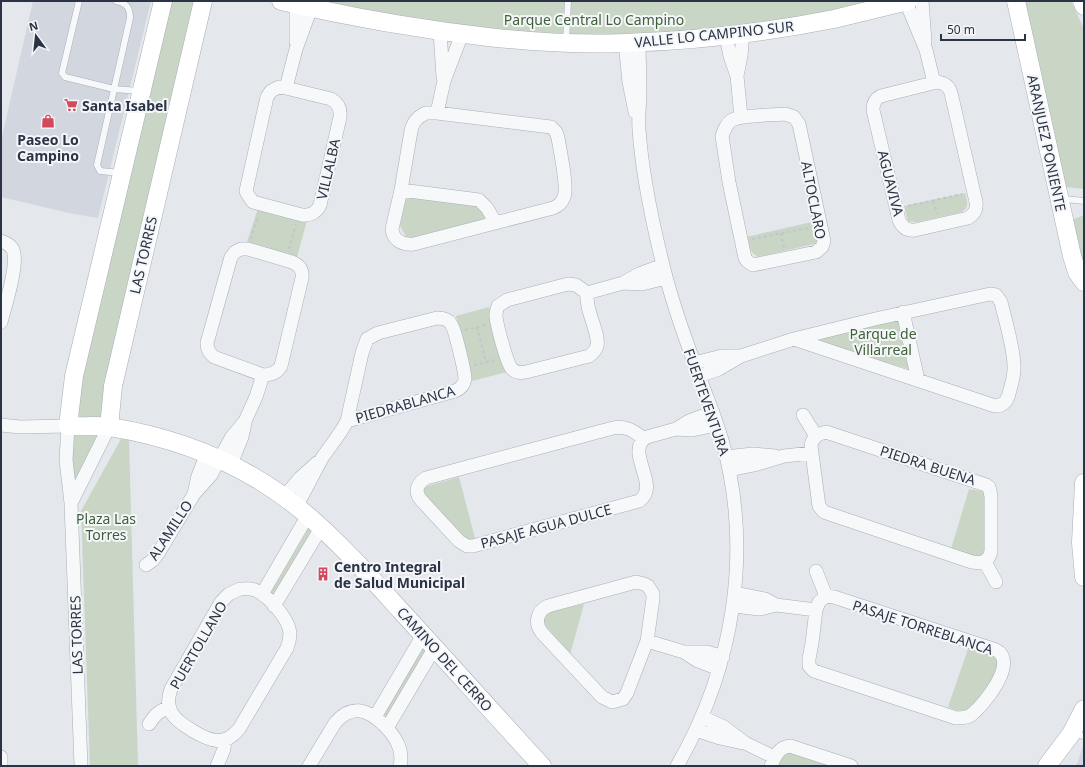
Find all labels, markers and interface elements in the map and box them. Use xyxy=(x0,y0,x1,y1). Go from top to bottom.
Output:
park label: Parque Central Lo Campino xyxy=(504,10,684,29)
north arrow xyxy=(16,16,56,56)
street label: VALLE LO CAMPINO SUR xyxy=(633,16,795,52)
scale bar xyxy=(941,16,1025,42)
text: N xyxy=(27,17,40,34)
text: 50 m xyxy=(947,21,975,38)
street label: ARANJUEZ PONIENTE xyxy=(1023,73,1071,213)
place label: Santa Isabel xyxy=(82,96,168,115)
supermarket icon: Santa Isabel xyxy=(63,97,79,113)
shop icon: Paseo Lo Campino xyxy=(40,113,56,129)
place label: Paseo Lo Campino xyxy=(17,130,79,165)
street label: VILLALBA xyxy=(312,137,344,201)
street label: AGUAVIVA xyxy=(874,148,908,218)
street label: ALTOCLARO xyxy=(797,159,831,241)
street label: LAS TORRES xyxy=(125,214,161,296)
park label: Parque de Villarreal xyxy=(849,324,917,359)
street label: FUERTEVENTURA xyxy=(680,346,734,458)
street label: PIEDRABLANCA xyxy=(353,381,457,427)
street label: PIEDRA BUENA xyxy=(878,441,978,489)
street label: ALAMILLO xyxy=(144,496,197,564)
street label: PASAJE AGUA DULCE xyxy=(478,499,614,553)
park label: Plaza Las Torres xyxy=(76,509,136,544)
place label: Centro Integral de Salud Municipal xyxy=(334,557,465,592)
building icon: Centro Integral de Salud Municipal xyxy=(315,566,331,582)
street label: LAS TORRES xyxy=(65,595,87,675)
street label: PASAJE TORREBLANCA xyxy=(850,595,996,659)
street label: PUERTOLLANO xyxy=(165,597,231,693)
street label: CAMINO DEL CERRO xyxy=(393,603,497,715)

